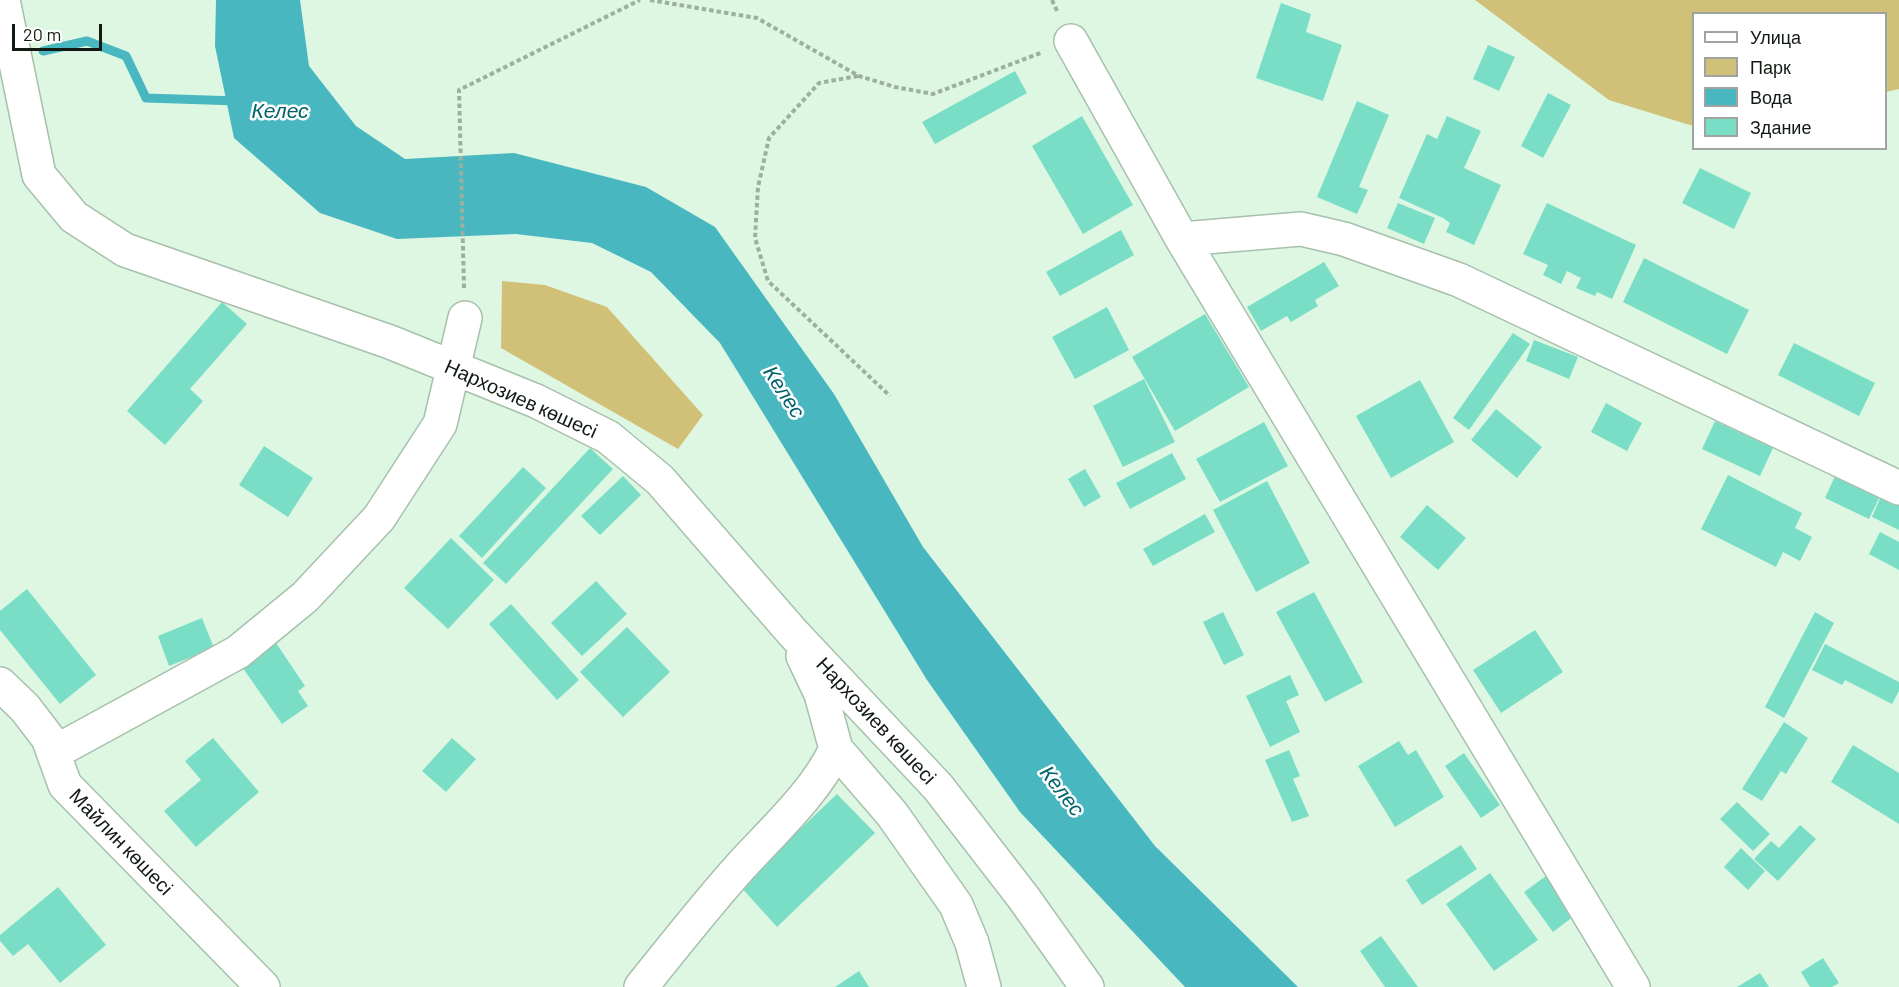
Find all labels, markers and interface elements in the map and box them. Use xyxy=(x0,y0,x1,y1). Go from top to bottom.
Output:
scale bar xyxy=(15,12,105,50)
legend xyxy=(1692,12,1887,150)
text: 20 m xyxy=(23,23,61,45)
text: Улица xyxy=(1750,26,1801,48)
text: Парк xyxy=(1750,56,1791,78)
text: Вода xyxy=(1750,86,1792,108)
water label: Келес xyxy=(251,98,309,124)
text: Здание xyxy=(1750,116,1811,138)
street label: Нархозиев көшесі xyxy=(441,355,601,443)
water label: Келес xyxy=(758,361,810,423)
street label: Нархозиев көшесі xyxy=(811,653,941,789)
water label: Келес xyxy=(1034,761,1090,821)
street label: Майлин көшесі xyxy=(64,784,178,900)

